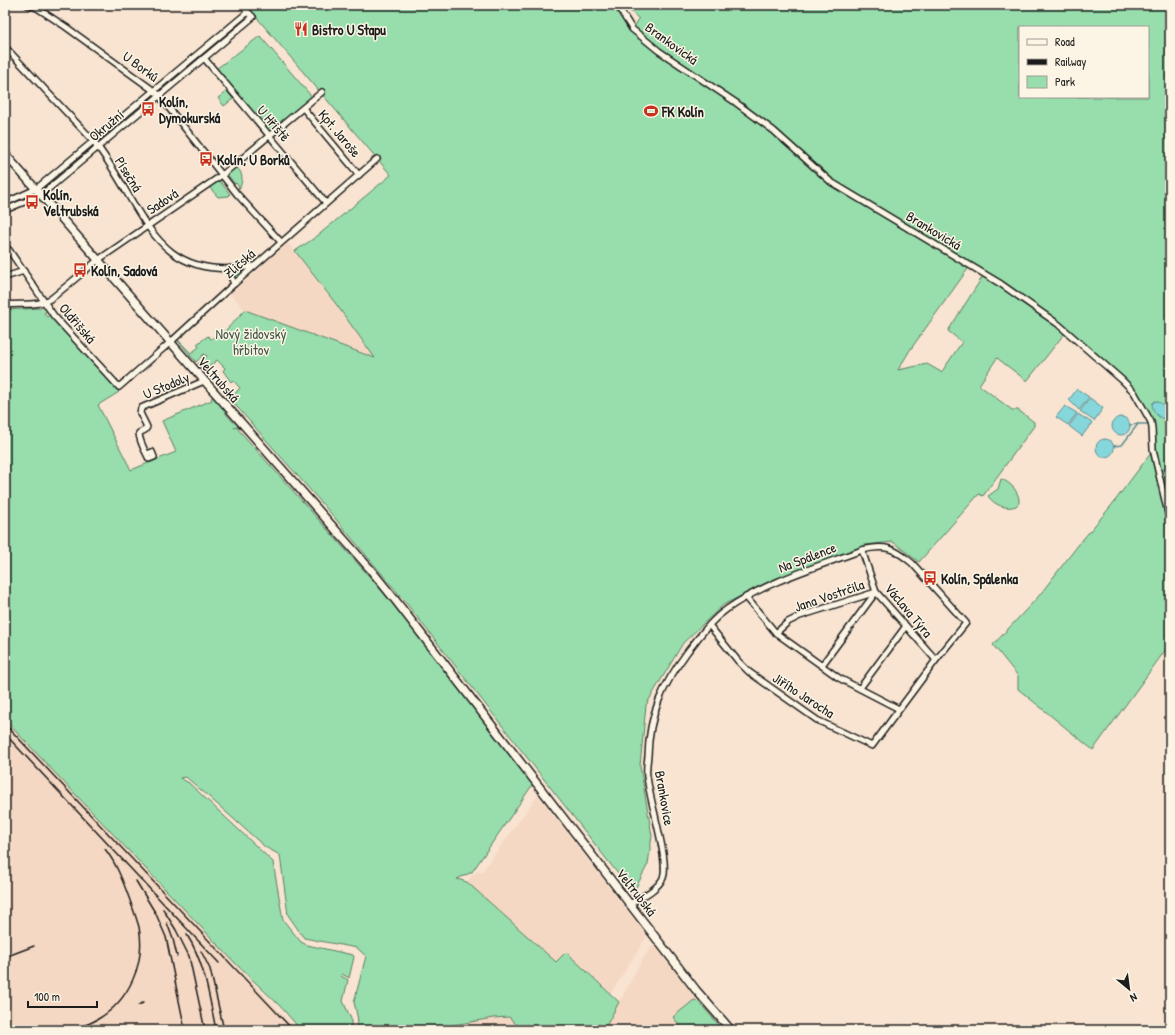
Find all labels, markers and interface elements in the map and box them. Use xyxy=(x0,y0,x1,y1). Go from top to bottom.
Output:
street label: Brankovická xyxy=(642,17,703,69)
place label: Bistro U Stapu xyxy=(312,20,386,41)
restaurant icon: Bistro U Stapu xyxy=(293,21,309,37)
legend xyxy=(1019,26,1149,98)
text: Road xyxy=(1055,33,1075,50)
street label: U Borků xyxy=(119,46,163,86)
text: Railway xyxy=(1055,53,1086,70)
text: Park xyxy=(1055,73,1075,90)
place label: Kolín, Dymokurská xyxy=(159,92,221,129)
bus stop icon: Kolín, Dymokurská xyxy=(140,101,156,117)
street label: U Hřiště xyxy=(253,101,295,145)
place label: FK Kolín xyxy=(661,102,704,121)
sports icon: FK Kolín xyxy=(643,103,659,119)
street label: Okružní xyxy=(85,105,127,145)
street label: Kpt. Jaroše xyxy=(314,105,366,162)
place label: Kolín, U Borků xyxy=(217,150,290,169)
bus stop icon: Kolín, U Borků xyxy=(198,151,214,167)
street label: Písečná xyxy=(111,153,147,196)
street label: Sadová xyxy=(143,183,182,218)
place label: Kolín, Veltrubská xyxy=(43,185,99,220)
bus stop icon: Kolín, Veltrubská xyxy=(24,194,40,210)
street label: Brankovická xyxy=(903,206,966,254)
street label: Zličská xyxy=(219,244,259,282)
place label: Kolín, Sadová xyxy=(91,261,158,280)
bus stop icon: Kolín, Sadová xyxy=(72,262,88,278)
street label: Oldřišská xyxy=(55,299,101,348)
park label: Nový židovský hřbitov xyxy=(216,324,286,359)
street label: Veltrubská xyxy=(194,352,245,407)
street label: U Stodoly xyxy=(140,367,193,404)
street label: Na Spálence xyxy=(775,537,839,578)
place label: Kolín, Spálenka xyxy=(941,569,1019,590)
bus stop icon: Kolín, Spálenka xyxy=(922,570,938,586)
street label: Jana Vostrčila xyxy=(792,574,867,616)
street label: Václava Týra xyxy=(880,579,938,642)
street label: Jiřího Jarocha xyxy=(769,668,839,722)
street label: Brankovice xyxy=(651,769,679,827)
street label: Veltrubská xyxy=(612,864,662,920)
north arrow xyxy=(1109,969,1149,1009)
scale bar xyxy=(28,983,97,1009)
text: 100 m xyxy=(34,988,60,1005)
text: N xyxy=(1128,990,1140,1005)

